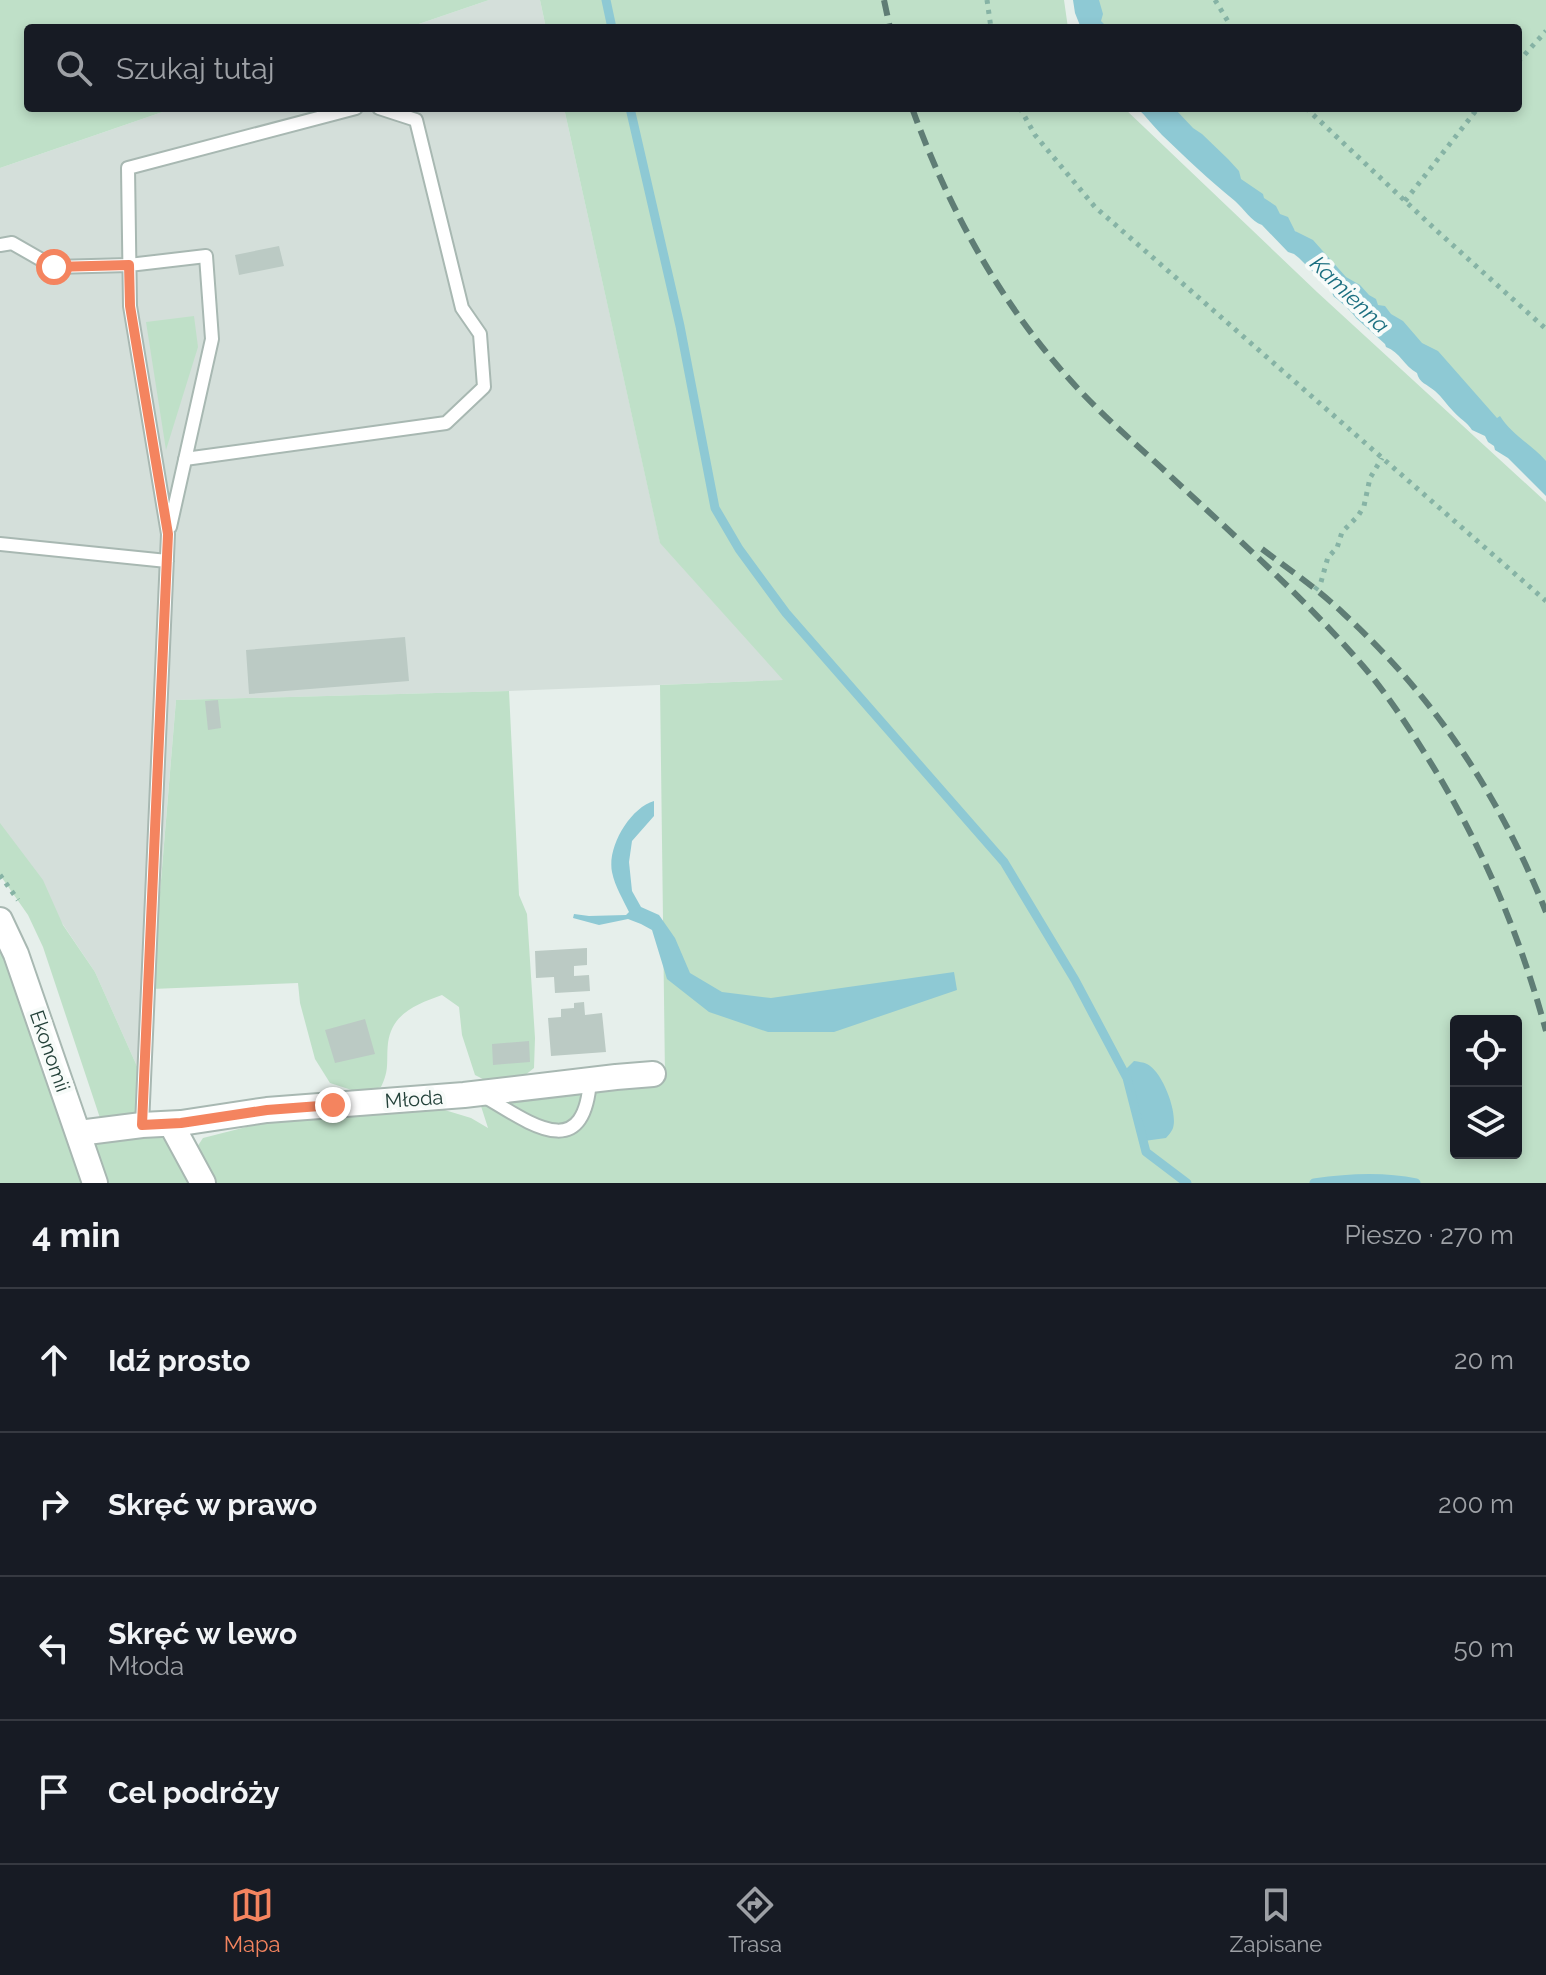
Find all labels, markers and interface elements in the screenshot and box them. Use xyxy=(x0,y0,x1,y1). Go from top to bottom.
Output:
search box xyxy=(24,24,1522,112)
icon: search xyxy=(52,46,96,90)
text: Szukaj tutaj xyxy=(116,51,274,86)
route start xyxy=(36,249,72,285)
water label: Kamienna xyxy=(1305,250,1395,338)
street label: Ekonomii xyxy=(25,1007,75,1095)
map controls xyxy=(1450,1015,1522,1159)
button: locate xyxy=(1450,1015,1522,1087)
street label: Młoda xyxy=(384,1085,444,1113)
route end xyxy=(315,1087,351,1123)
button: layers xyxy=(1450,1087,1522,1159)
text: 4 min xyxy=(32,1215,120,1255)
text: Pieszo · 270 m xyxy=(1344,1220,1514,1250)
icon: ahead xyxy=(32,1338,76,1382)
text: Idź prosto xyxy=(108,1343,251,1378)
text: 20 m xyxy=(1454,1345,1514,1375)
icon: right xyxy=(32,1482,76,1526)
text: Skręć w prawo xyxy=(108,1487,317,1522)
text: 200 m xyxy=(1438,1489,1514,1519)
text: Skręć w lewo xyxy=(108,1616,297,1651)
icon: left xyxy=(32,1626,76,1670)
text: 50 m xyxy=(1453,1633,1514,1663)
text: Młoda xyxy=(108,1651,184,1681)
icon: arrive xyxy=(32,1770,76,1814)
text: Cel podróży xyxy=(108,1775,280,1810)
tab: Mapa xyxy=(224,1883,281,1957)
tab: Trasa xyxy=(728,1883,782,1957)
tab: Zapisane xyxy=(1230,1883,1322,1957)

